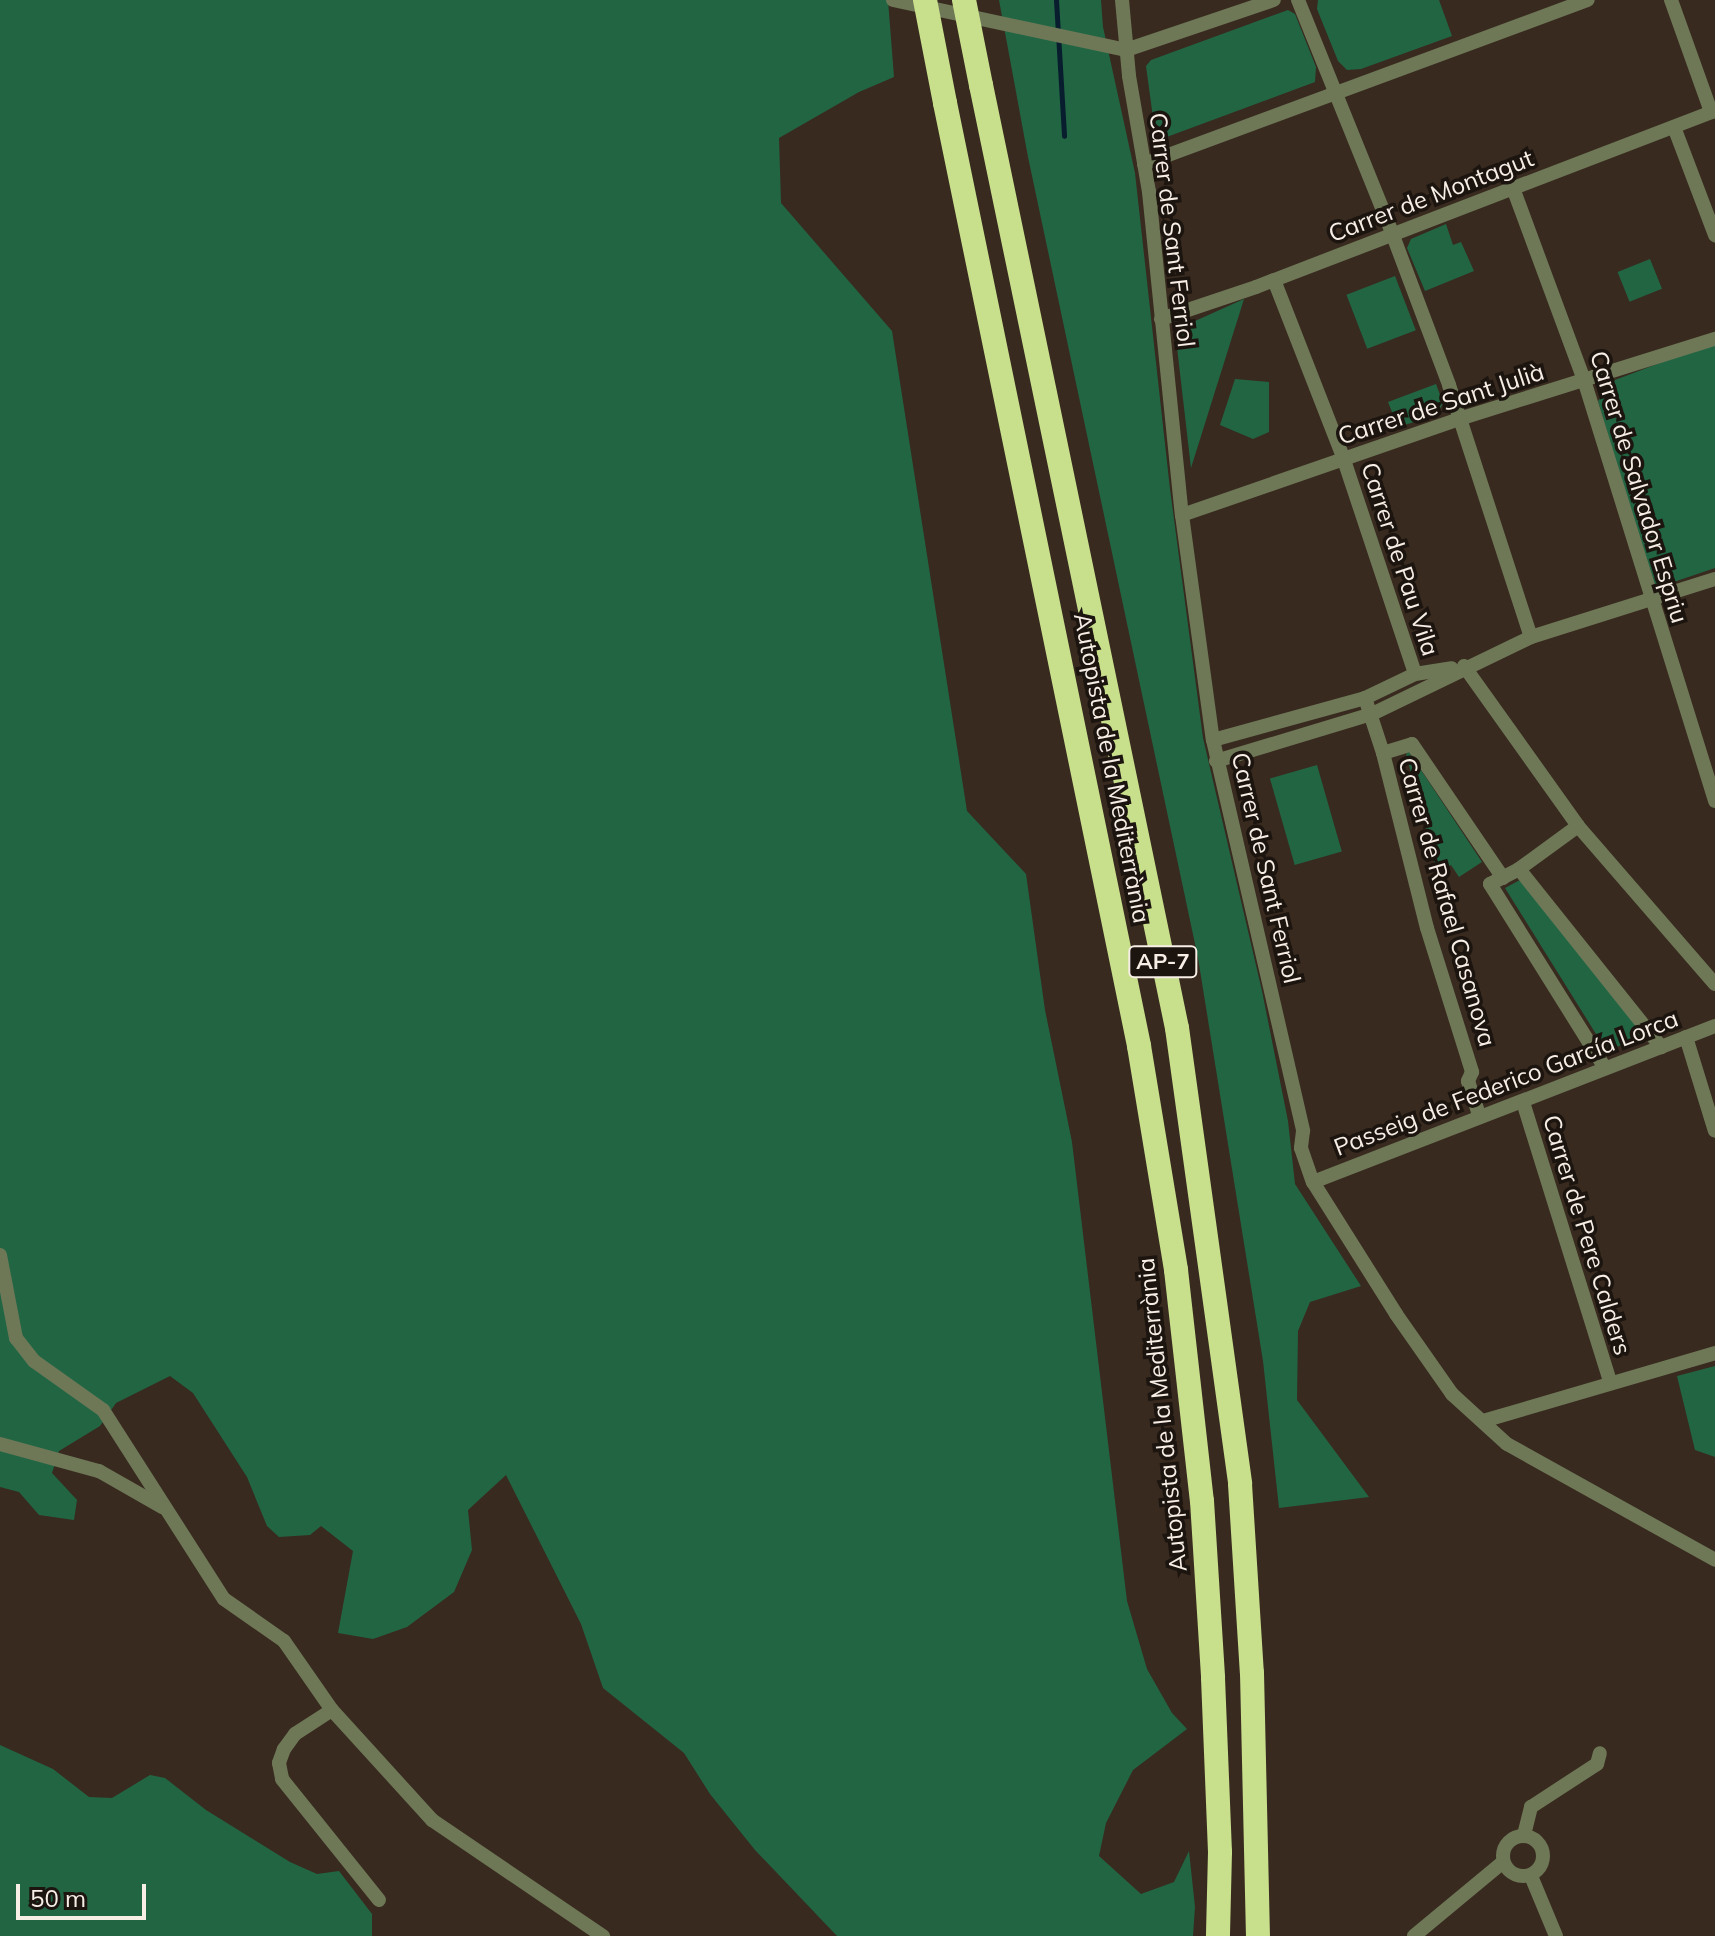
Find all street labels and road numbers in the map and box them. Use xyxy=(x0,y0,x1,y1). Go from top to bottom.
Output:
street label: Carrer de Sant Ferriol xyxy=(1143,111,1201,349)
street label: Carrer de Montagut xyxy=(1324,144,1538,248)
street label: Carrer de Salvador Espriu xyxy=(1584,347,1694,627)
street label: Carrer de Sant Julià xyxy=(1334,357,1548,451)
street label: Carrer de Pau Vila xyxy=(1355,459,1445,659)
street label: Autopista de la Mediterrània xyxy=(1068,610,1156,926)
street label: Carrer de Sant Ferriol xyxy=(1225,750,1307,986)
street label: Carrer de Rafael Casanova xyxy=(1392,754,1502,1050)
road number: AP-7 xyxy=(1127,944,1199,980)
street label: Passeig de Federico García Lorca xyxy=(1330,1004,1682,1162)
street label: Carrer de Pere Calders xyxy=(1537,1111,1637,1359)
street label: Autopista de la Mediterrània xyxy=(1131,1257,1193,1573)

